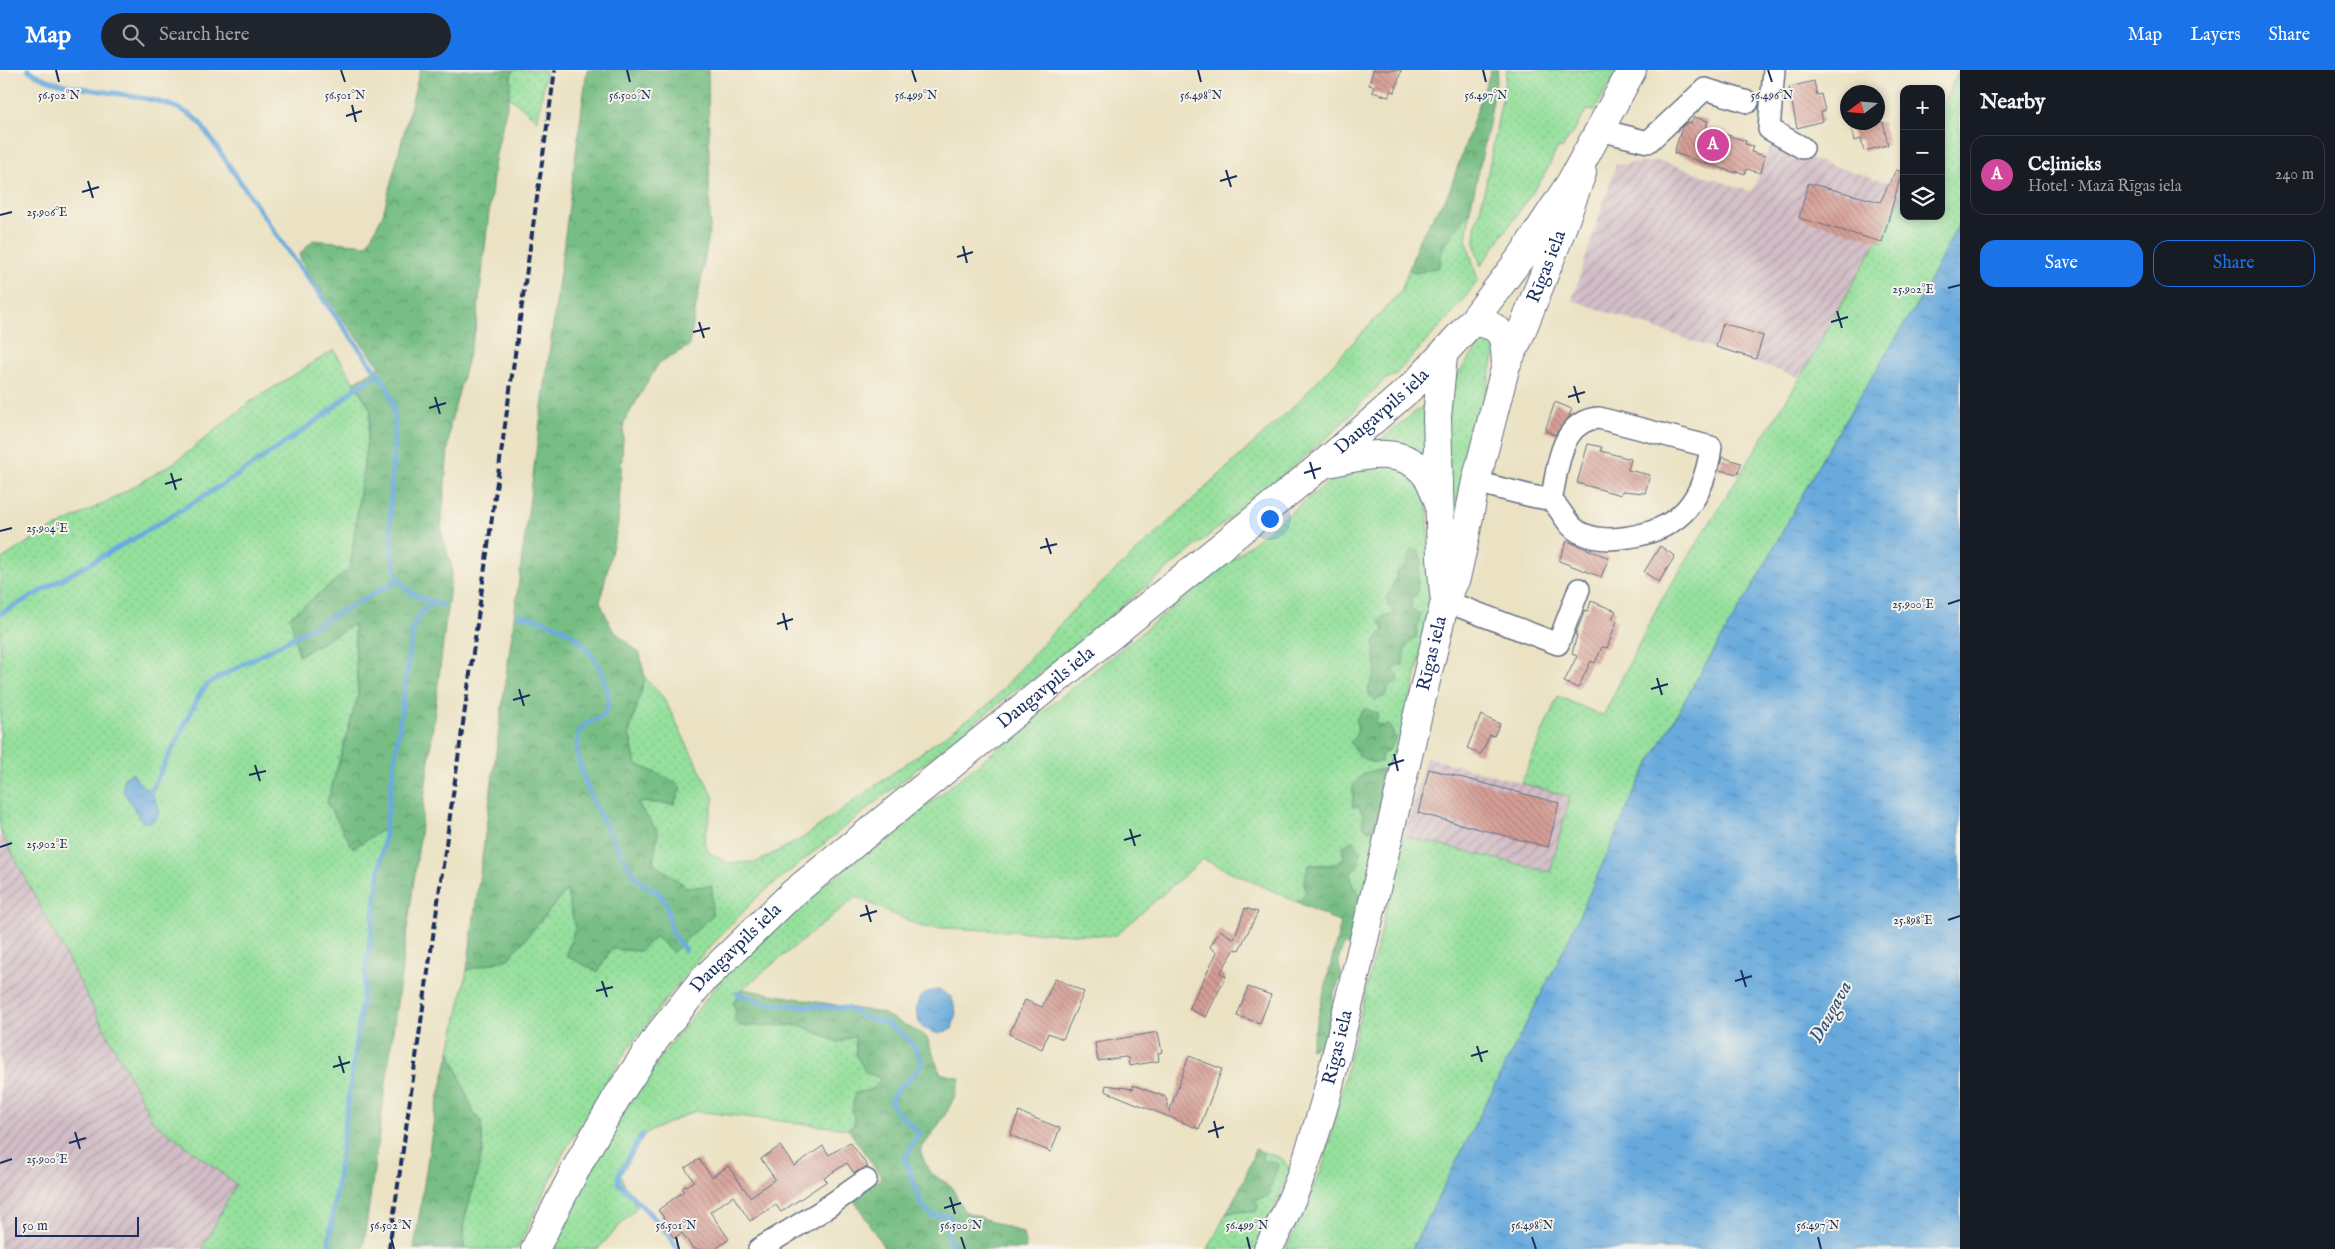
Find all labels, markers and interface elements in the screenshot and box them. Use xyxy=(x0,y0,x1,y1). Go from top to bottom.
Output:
search box xyxy=(101,13,451,58)
text: Map xyxy=(25,20,71,51)
icon: search xyxy=(119,21,147,49)
text: Search here xyxy=(159,23,250,47)
text: Map xyxy=(2128,24,2162,47)
text: Layers xyxy=(2190,24,2241,47)
text: Share xyxy=(2269,24,2310,47)
north arrow xyxy=(1840,85,1885,130)
map controls xyxy=(1900,85,1945,220)
button: + xyxy=(1900,85,1945,130)
text: 56.502°N xyxy=(38,88,81,103)
text: 56.501°N xyxy=(325,88,366,103)
text: 56.500°N xyxy=(609,88,652,103)
text: 56.499°N xyxy=(895,88,938,103)
text: 56.498°N xyxy=(1180,88,1223,103)
text: 56.497°N xyxy=(1465,88,1508,103)
text: 56.496°N xyxy=(1751,88,1794,103)
text: Nearby xyxy=(1980,89,2045,116)
pin: A xyxy=(1697,126,1729,164)
button: − xyxy=(1900,130,1945,175)
text: Ceļinieks xyxy=(2028,153,2101,177)
text: A xyxy=(1992,165,2002,185)
text: 240 m xyxy=(2275,165,2314,185)
button: layers xyxy=(1900,175,1945,220)
text: Hotel · Mazā Rīgas iela xyxy=(2028,177,2182,197)
text: 25.906°E xyxy=(27,205,67,220)
street label: Rīgas iela xyxy=(1522,227,1572,307)
button: Save xyxy=(1980,240,2143,287)
button: Share xyxy=(2153,240,2315,287)
text: 25.902°E xyxy=(1892,282,1934,297)
street label: Daugavpils iela xyxy=(1330,363,1435,460)
your location xyxy=(1257,506,1283,532)
text: 25.904°E xyxy=(26,521,68,536)
text: 25.900°E xyxy=(1892,597,1934,612)
street label: Rīgas iela xyxy=(1412,613,1453,693)
street label: Daugavpils iela xyxy=(993,641,1100,735)
text: 25.902°E xyxy=(26,837,68,852)
street label: Daugavpils iela xyxy=(685,898,788,998)
text: 25.898°E xyxy=(1893,913,1933,928)
water label: Daugava xyxy=(1804,977,1859,1048)
street label: Rīgas iela xyxy=(1318,1007,1359,1087)
text: 25.900°E xyxy=(26,1152,68,1167)
scale bar xyxy=(15,1214,139,1237)
text: 50 m xyxy=(22,1217,48,1235)
text: 56.502°N xyxy=(370,1218,413,1233)
text: 56.501°N xyxy=(656,1218,697,1233)
text: 56.500°N xyxy=(940,1218,983,1233)
text: 56.499°N xyxy=(1226,1218,1269,1233)
text: 56.498°N xyxy=(1511,1218,1554,1233)
text: 56.497°N xyxy=(1797,1218,1840,1233)

